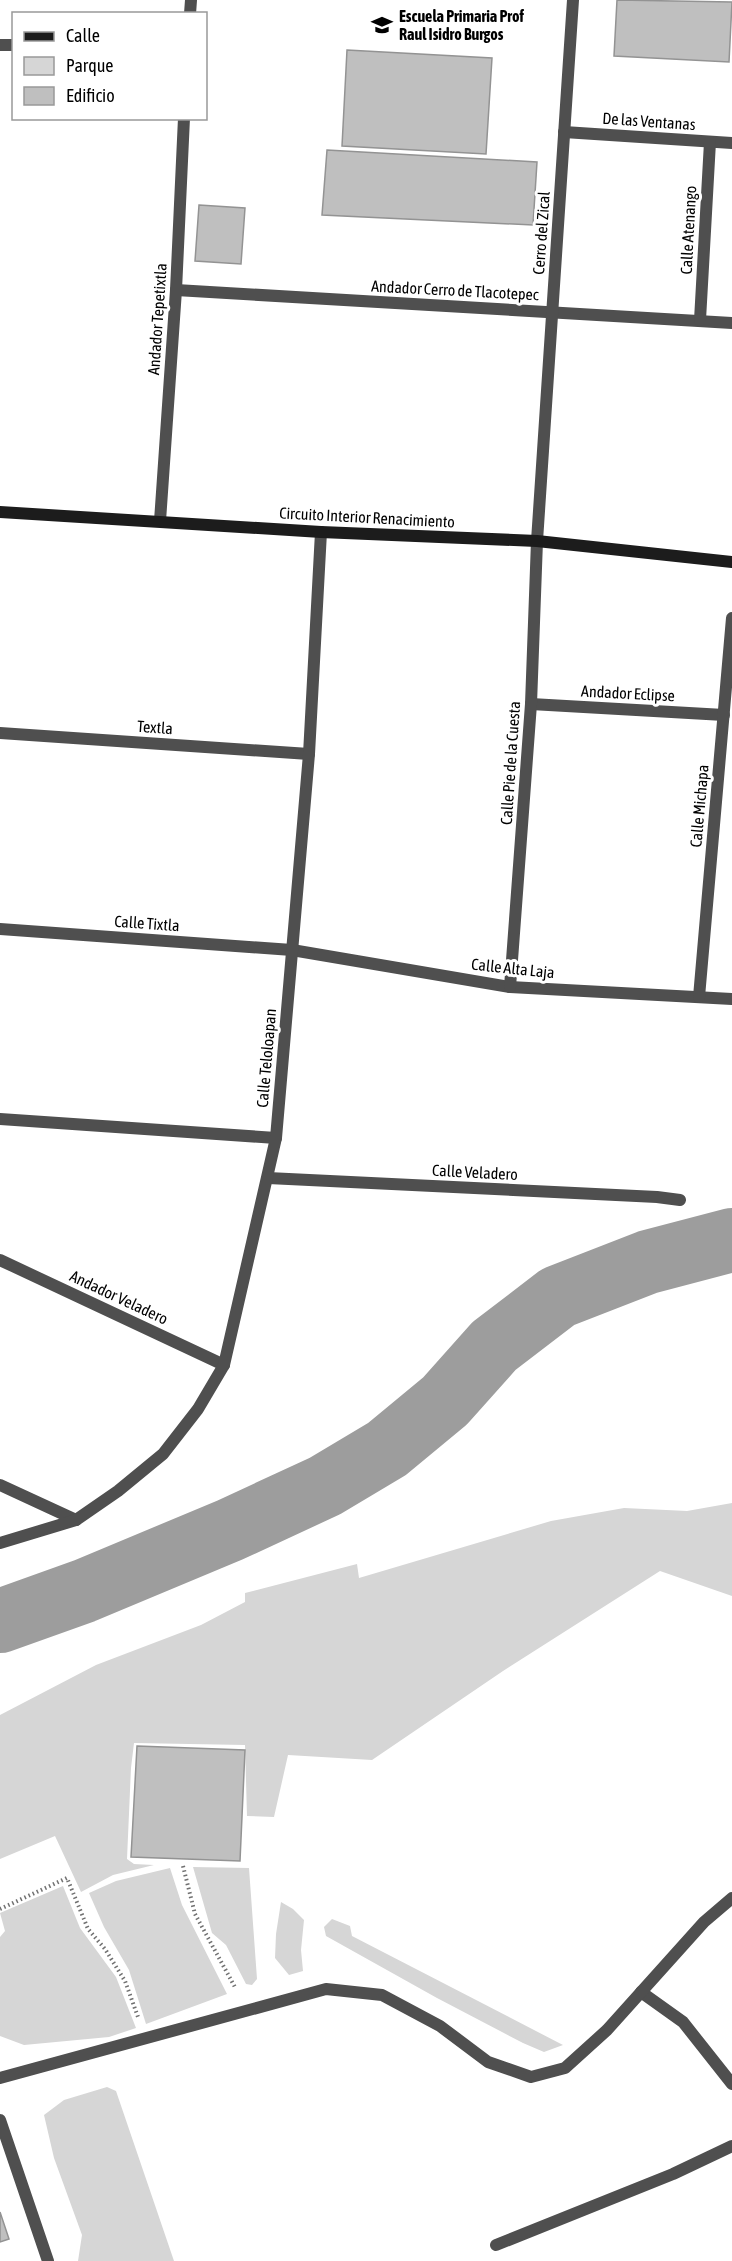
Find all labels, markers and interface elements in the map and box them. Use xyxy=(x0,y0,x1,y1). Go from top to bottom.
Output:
place label: Escuela Primaria Prof Raul Isidro Burgos xyxy=(399,7,525,43)
legend xyxy=(12,12,207,120)
school or university icon: Escuela Primaria Prof Raul Isidro Burgos xyxy=(370,13,394,37)
text: Calle xyxy=(66,25,100,46)
text: Parque xyxy=(66,55,114,76)
text: Edificio xyxy=(66,85,115,106)
street label: De las Ventanas xyxy=(602,109,696,133)
street label: Calle Atenango xyxy=(677,185,700,275)
street label: Cerro del Zical xyxy=(529,190,553,275)
street label: Andador Tepetixtla xyxy=(144,263,171,375)
street label: Andador Cerro de Tlacotepec xyxy=(371,277,539,304)
street label: Circuito Interior Renacimiento xyxy=(279,503,455,531)
street label: Andador Eclipse xyxy=(581,682,675,705)
street label: Calle Pie de la Cuesta xyxy=(497,701,523,825)
street label: Textla xyxy=(136,717,174,737)
street label: Calle Michapa xyxy=(686,764,713,848)
street label: Calle Tixtla xyxy=(114,912,180,934)
street label: Calle Alta Laja xyxy=(470,955,555,982)
street label: Calle Teloloapan xyxy=(253,1008,280,1108)
street label: Calle Veladero xyxy=(432,1161,518,1183)
street label: Andador Veladero xyxy=(67,1266,171,1328)

